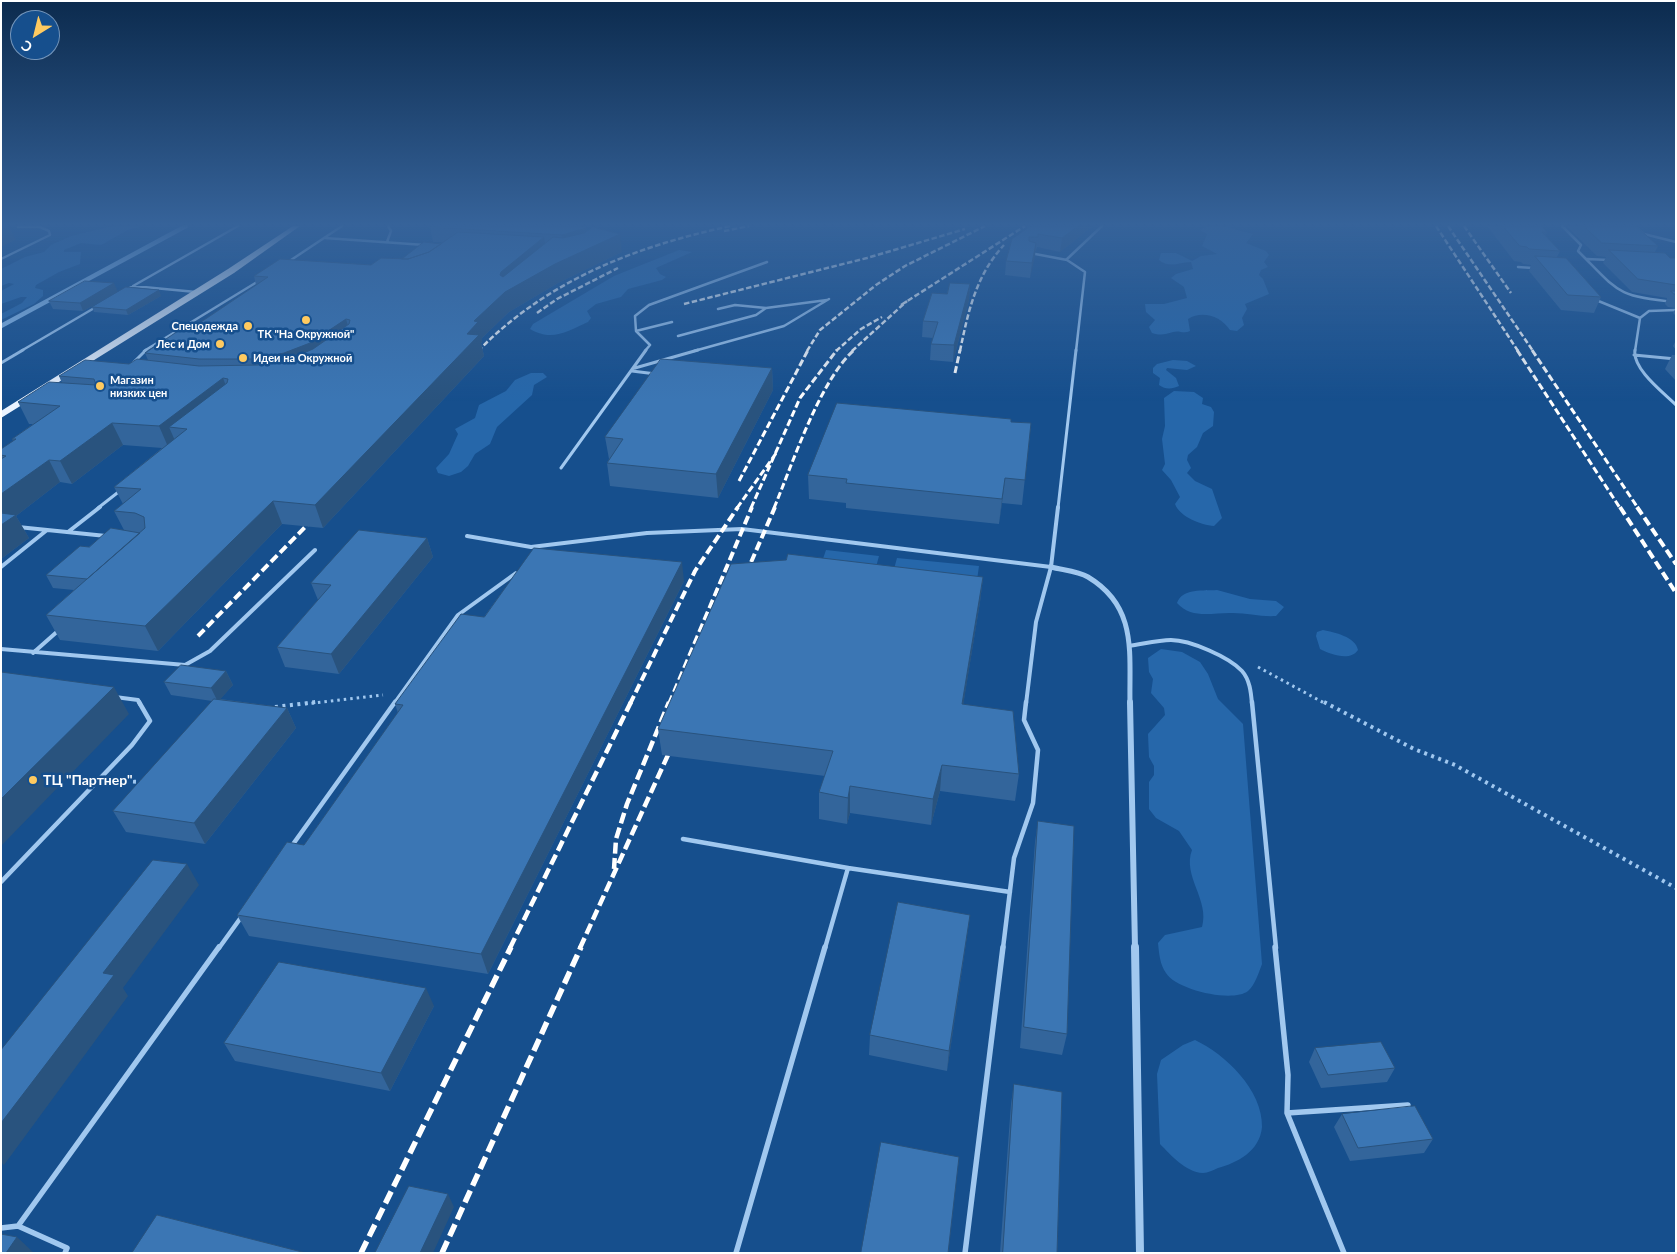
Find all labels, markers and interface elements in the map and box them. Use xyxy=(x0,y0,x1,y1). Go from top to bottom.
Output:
north arrow xyxy=(10,10,60,60)
text: С xyxy=(18,37,35,56)
marker: ТК "На Окружной" xyxy=(300,314,312,326)
place label: Спецодежда xyxy=(171,319,238,333)
marker: Спецодежда xyxy=(242,320,254,332)
place label: ТК "На Окружной" xyxy=(258,327,354,341)
place label: Лес и Дом xyxy=(156,337,210,351)
marker: Лес и Дом xyxy=(214,338,226,350)
place label: Идеи на Окружной xyxy=(253,351,352,365)
marker: Идеи на Окружной xyxy=(237,352,249,364)
place label: Магазин низких цен xyxy=(110,373,167,399)
marker: Магазин низких цен xyxy=(94,380,106,392)
place label: ТЦ "Партнер" xyxy=(43,772,132,788)
marker: ТЦ "Партнер" xyxy=(27,774,39,786)

